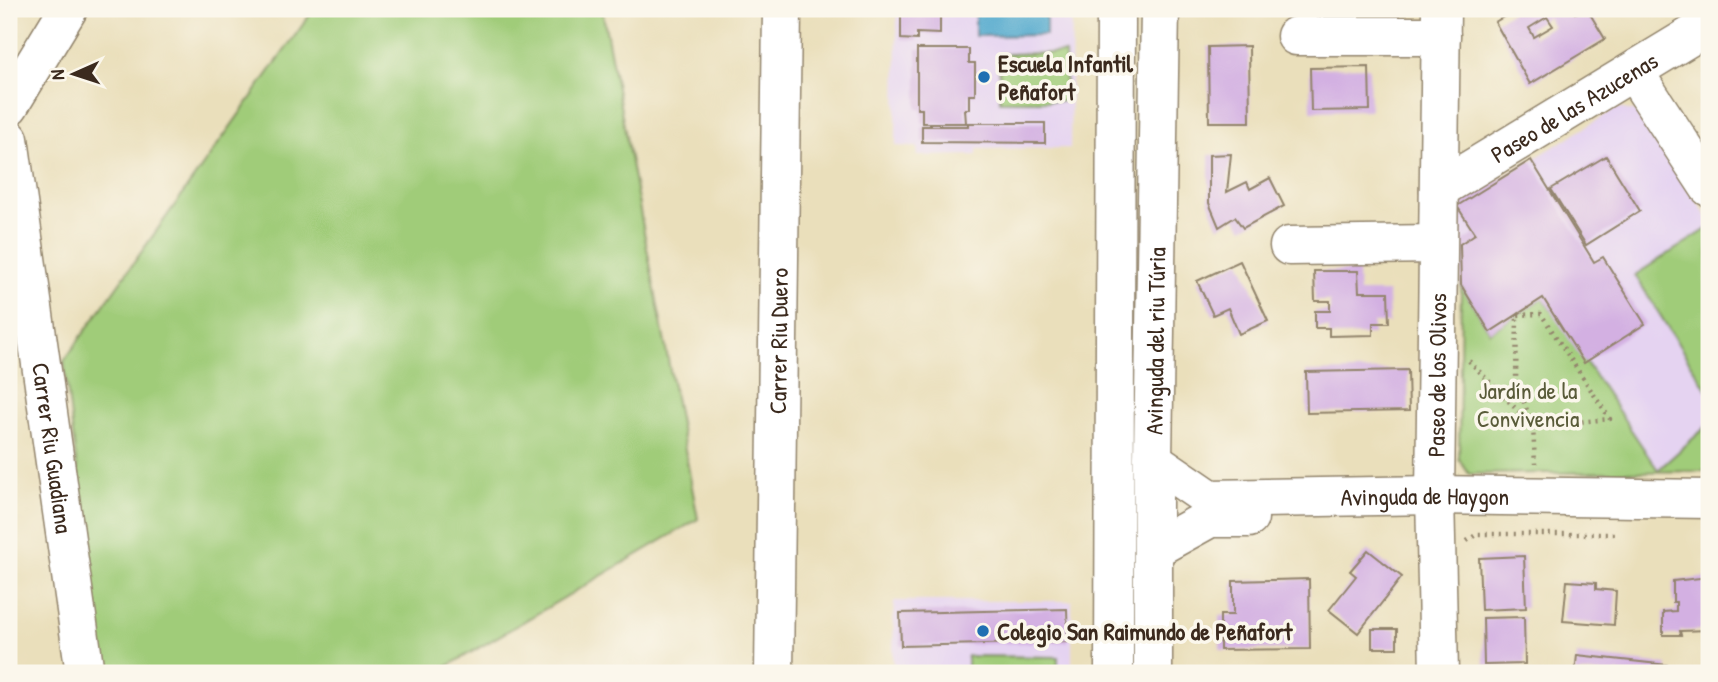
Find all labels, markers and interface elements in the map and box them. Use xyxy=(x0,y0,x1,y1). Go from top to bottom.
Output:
north arrow xyxy=(38,38,108,108)
street label: Paseo de las Azucenas xyxy=(1485,44,1664,170)
place label: Escuela Infantil Peñafort xyxy=(998,47,1134,107)
text: N xyxy=(44,69,70,81)
marker: Escuela Infantil Peñafort xyxy=(976,69,992,85)
street label: Avinguda del riu Túria xyxy=(1137,247,1172,435)
street label: Carrer Riu Duero xyxy=(761,267,795,414)
street label: Paseo de los Olivos xyxy=(1419,293,1453,457)
street label: Carrer Riu Guadiana xyxy=(25,361,81,535)
park label: Jardín de la Convivencia xyxy=(1477,374,1579,434)
street label: Avinguda de Haygon xyxy=(1340,479,1509,513)
place label: Colegio San Raimundo de Peñafort xyxy=(997,615,1293,648)
marker: Colegio San Raimundo de Peñafort xyxy=(975,623,991,639)

